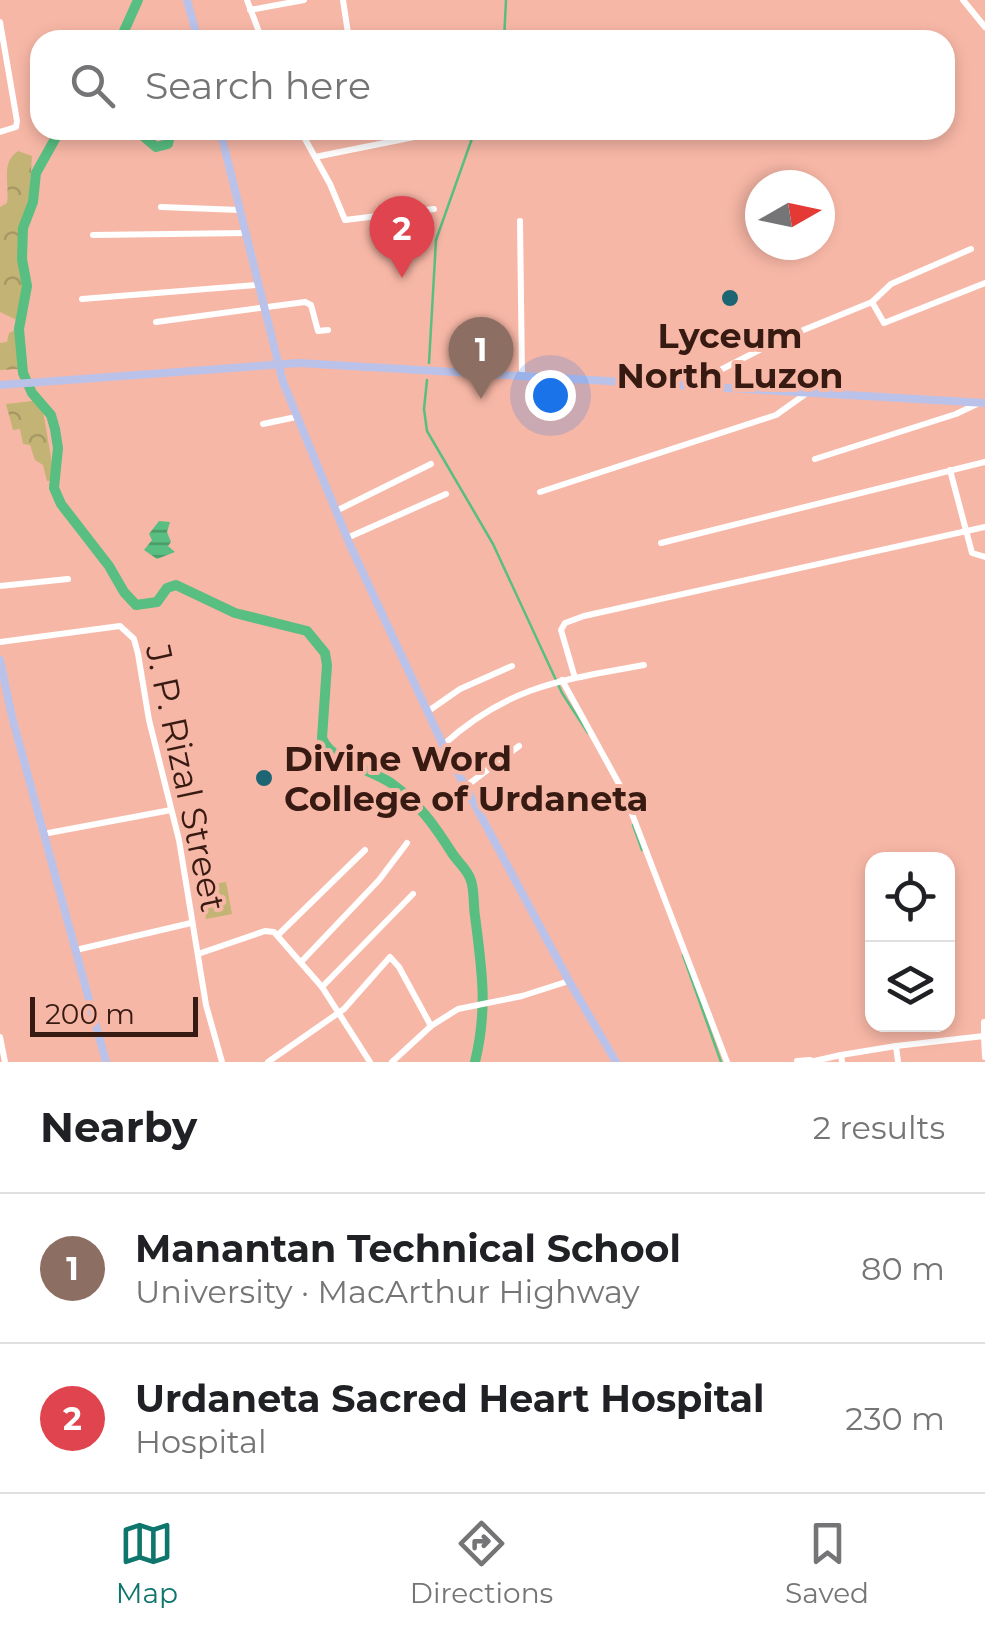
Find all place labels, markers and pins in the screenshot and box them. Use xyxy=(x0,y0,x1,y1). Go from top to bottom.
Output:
pin: 2 xyxy=(370,196,434,278)
marker: Lyceum North Luzon xyxy=(719,287,741,309)
place label: Lyceum North Luzon xyxy=(616,314,844,397)
pin: 1 xyxy=(448,316,514,399)
place label: Divine Word College of Urdaneta xyxy=(284,737,648,820)
marker: Divine Word College of Urdaneta xyxy=(253,767,275,789)

